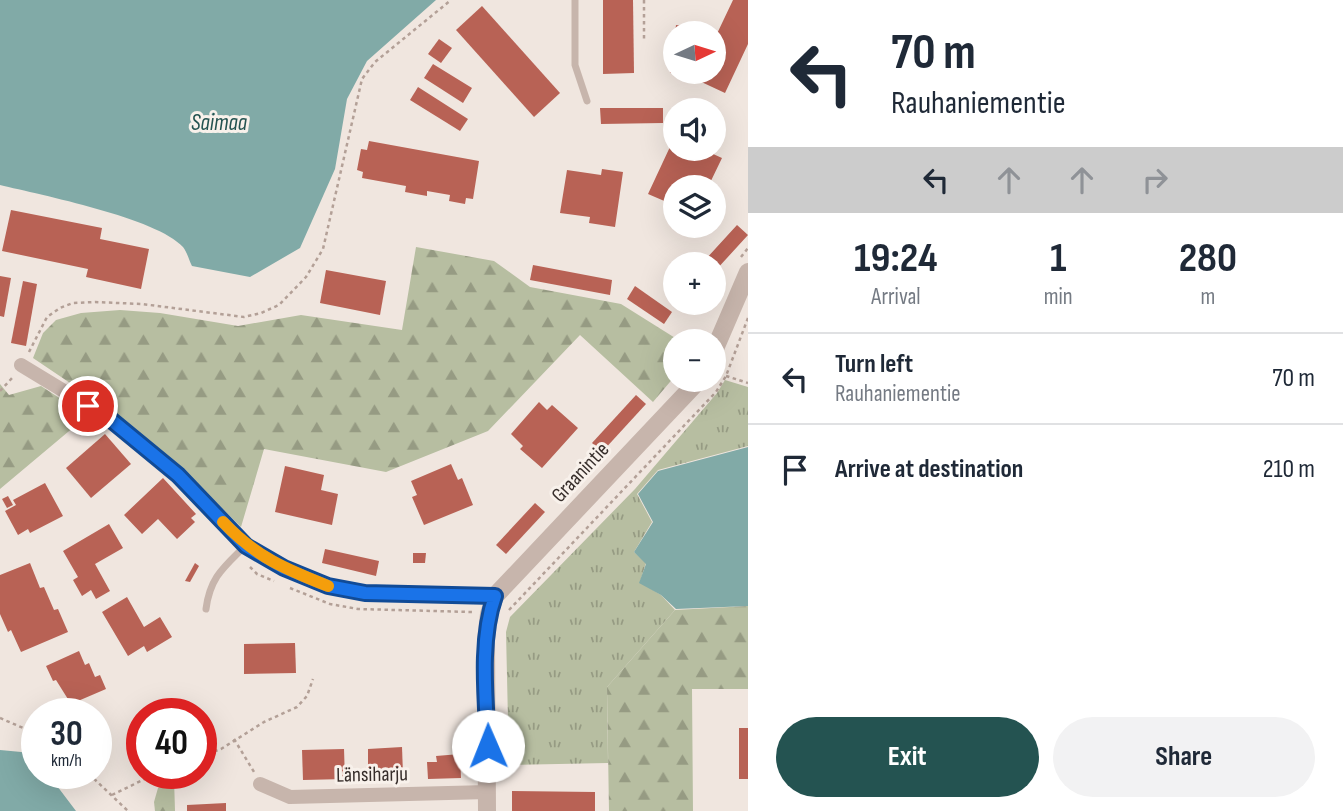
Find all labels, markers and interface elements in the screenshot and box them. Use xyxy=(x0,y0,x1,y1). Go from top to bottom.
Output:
north arrow xyxy=(663,21,726,84)
map controls xyxy=(663,21,726,392)
text: 70 m xyxy=(891,24,976,83)
icon: left xyxy=(776,28,867,119)
text: Rauhaniementie xyxy=(891,84,1066,123)
button: sound xyxy=(663,98,726,161)
water label: Saimaa xyxy=(191,109,248,137)
icon: left xyxy=(917,161,955,199)
icon: ahead xyxy=(990,161,1028,199)
icon: ahead xyxy=(1063,161,1101,199)
icon: right xyxy=(1136,161,1174,199)
button: layers xyxy=(663,175,726,238)
text: 19:24 xyxy=(854,233,938,284)
text: 1 xyxy=(1050,233,1066,284)
text: 280 xyxy=(1179,233,1237,284)
button: + xyxy=(663,252,726,315)
text: Arrival xyxy=(871,283,921,311)
text: min xyxy=(1044,283,1073,311)
text: m xyxy=(1200,283,1215,311)
button: − xyxy=(663,329,726,392)
text: Turn left xyxy=(835,349,913,380)
icon: left xyxy=(776,360,814,398)
text: 70 m xyxy=(1272,363,1315,394)
pin xyxy=(58,376,118,436)
text: Rauhaniementie xyxy=(835,380,960,408)
icon: arrive xyxy=(69,387,107,425)
street label: Graanintie xyxy=(546,437,614,508)
icon: arrive xyxy=(776,451,814,489)
text: Arrive at destination xyxy=(835,454,1023,485)
text: 210 m xyxy=(1263,454,1315,485)
speed limit sign: 40 xyxy=(126,698,217,789)
position arrow xyxy=(451,709,525,783)
text: 30 xyxy=(50,713,83,756)
button: Exit xyxy=(776,717,1039,797)
button: Share xyxy=(1053,717,1315,797)
text: km/h xyxy=(51,750,82,771)
street label: Länsiharju xyxy=(336,761,408,788)

